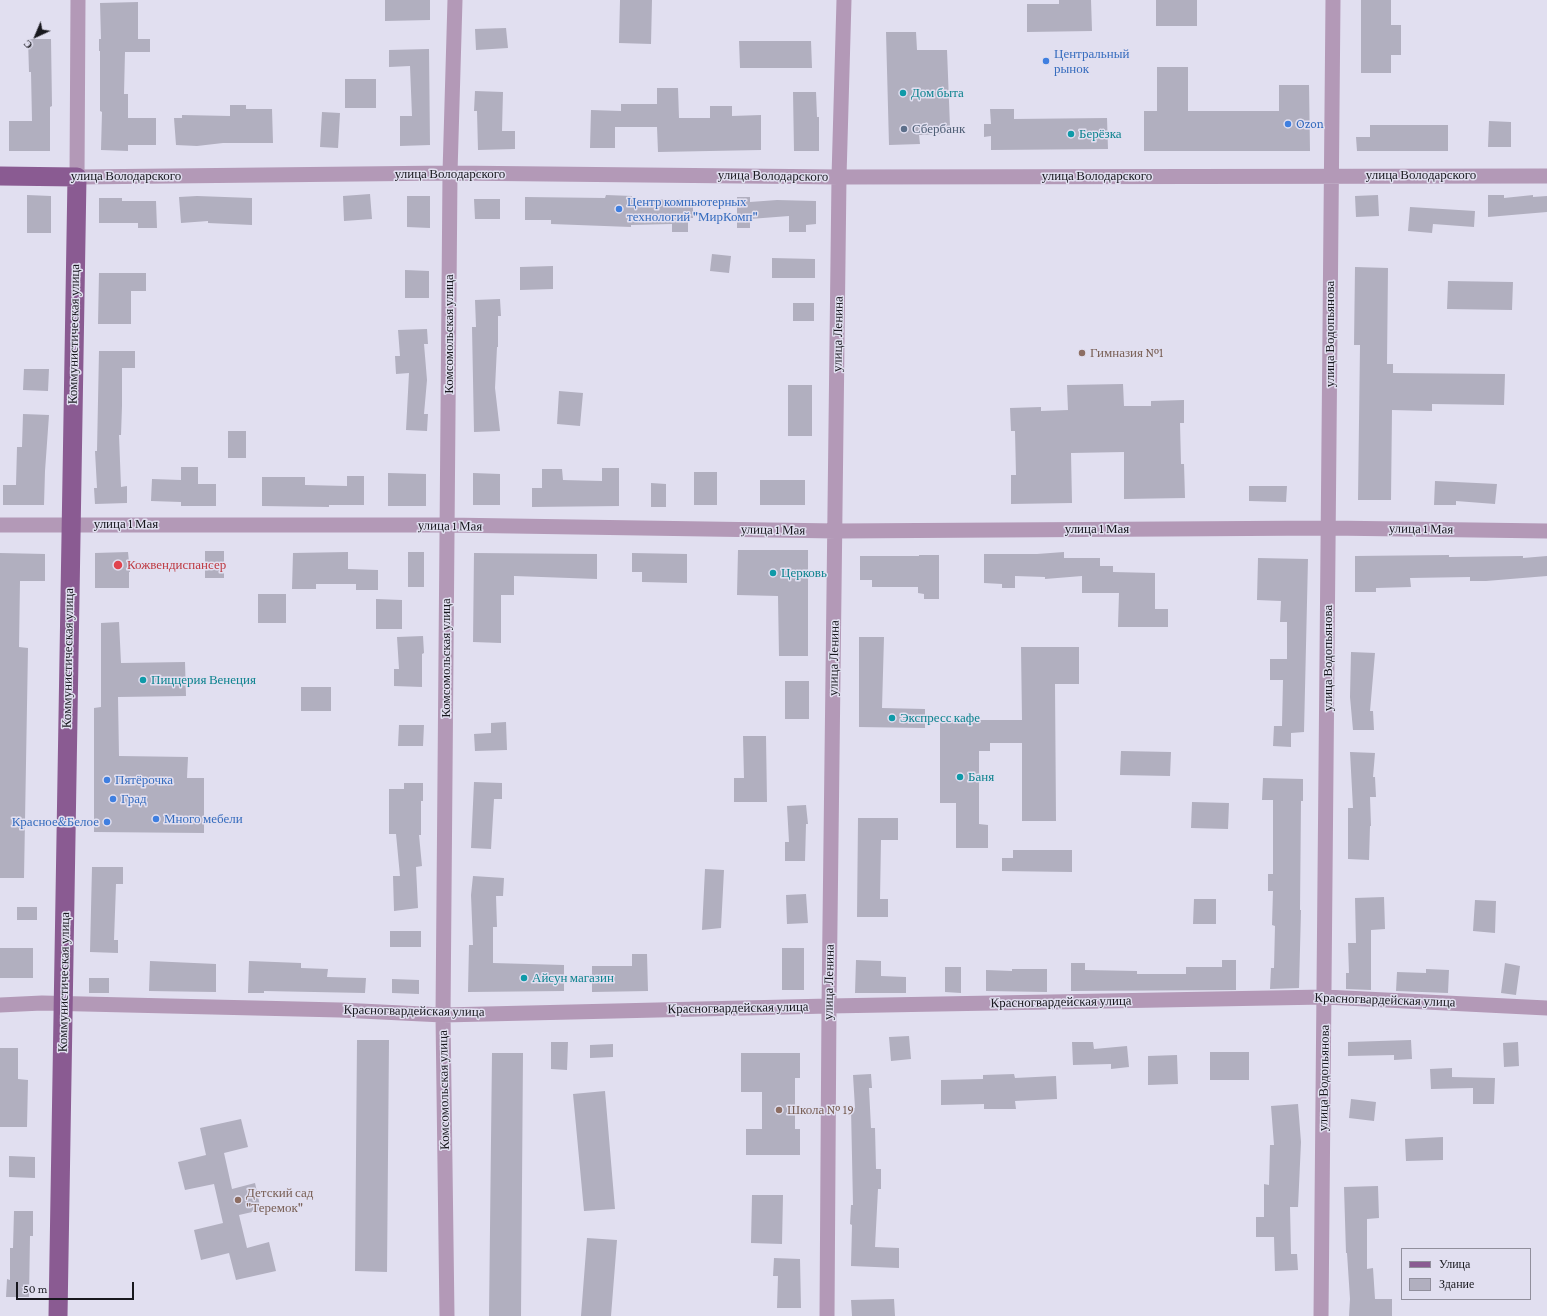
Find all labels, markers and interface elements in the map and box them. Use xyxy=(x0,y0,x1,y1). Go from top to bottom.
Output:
north arrow xyxy=(16,16,56,56)
text: С xyxy=(21,38,35,52)
place label: Центральный рынок xyxy=(1054,46,1129,77)
marker: Центральный рынок xyxy=(1041,56,1051,66)
place label: Дом быта xyxy=(911,85,964,101)
marker: Дом быта xyxy=(898,88,908,98)
place label: Ozon xyxy=(1296,116,1324,132)
marker: Ozon xyxy=(1283,119,1293,129)
place label: Сбербанк xyxy=(912,121,965,137)
marker: Сбербанк xyxy=(899,124,909,134)
place label: Берёзка xyxy=(1079,126,1122,142)
marker: Берёзка xyxy=(1066,129,1076,139)
street label: улица Володарского xyxy=(395,166,505,182)
street label: улица Володарского xyxy=(718,167,828,185)
street label: улица Володарского xyxy=(1366,167,1476,183)
street label: улица Володарского xyxy=(71,168,181,184)
street label: улица Володарского xyxy=(1042,168,1152,184)
place label: Центр компьютерных технологий "МирКомп" xyxy=(627,194,758,225)
marker: Центр компьютерных технологий "МирКомп" xyxy=(614,204,624,214)
street label: Коммунистическая улица xyxy=(65,264,83,404)
street label: Комсомольская улица xyxy=(441,274,457,394)
street label: улица Водопьянова xyxy=(1322,281,1338,387)
street label: улица Ленина xyxy=(830,296,846,372)
place label: Гимназия №1 xyxy=(1090,345,1163,361)
marker: Гимназия №1 xyxy=(1077,348,1087,358)
street label: улица 1 Мая xyxy=(94,516,158,532)
street label: улица 1 Мая xyxy=(418,518,482,534)
street label: улица 1 Мая xyxy=(1065,521,1129,537)
street label: улица 1 Мая xyxy=(1389,521,1453,537)
street label: улица 1 Мая xyxy=(741,522,805,538)
place label: Кожвендиспансер xyxy=(127,557,226,573)
marker: Кожвендиспансер xyxy=(112,559,124,571)
place label: Церковь xyxy=(781,565,827,581)
marker: Церковь xyxy=(768,568,778,578)
street label: Коммунистическая улица xyxy=(59,588,77,728)
street label: Комсомольская улица xyxy=(438,598,454,718)
street label: улица Водопьянова xyxy=(1320,605,1336,711)
street label: улица Ленина xyxy=(826,620,842,696)
place label: Пиццерия Венеция xyxy=(151,672,256,688)
marker: Пиццерия Венеция xyxy=(138,675,148,685)
place label: Экспресс кафе xyxy=(900,710,980,726)
marker: Экспресс кафе xyxy=(887,713,897,723)
place label: Баня xyxy=(968,769,994,785)
place label: Пятёрочка xyxy=(115,772,173,788)
marker: Баня xyxy=(955,772,965,782)
marker: Пятёрочка xyxy=(102,775,112,785)
place label: Град xyxy=(121,791,147,807)
marker: Град xyxy=(108,794,118,804)
place label: Много мебели xyxy=(164,811,243,827)
place label: Красное&Белое xyxy=(12,814,99,830)
marker: Много мебели xyxy=(151,814,161,824)
marker: Красное&Белое xyxy=(102,817,112,827)
street label: Коммунистическая улица xyxy=(55,912,73,1052)
street label: улица Ленина xyxy=(821,944,837,1020)
place label: Айсун магазин xyxy=(532,970,614,986)
marker: Айсун магазин xyxy=(519,973,529,983)
street label: Красногвардейская улица xyxy=(1314,990,1456,1010)
street label: Красногвардейская улица xyxy=(990,993,1132,1011)
street label: Красногвардейская улица xyxy=(667,999,809,1017)
street label: Красногвардейская улица xyxy=(343,1002,485,1020)
street label: улица Водопьянова xyxy=(1315,1025,1333,1131)
street label: Комсомольская улица xyxy=(435,1030,453,1150)
place label: Школа № 19 xyxy=(787,1102,854,1118)
marker: Школа № 19 xyxy=(774,1105,784,1115)
place label: Детский сад "Теремок" xyxy=(246,1185,313,1216)
marker: Детский сад "Теремок" xyxy=(233,1195,243,1205)
legend xyxy=(1401,1248,1531,1300)
text: Улица xyxy=(1439,1257,1470,1271)
scale bar xyxy=(18,1274,136,1300)
text: Здание xyxy=(1439,1277,1474,1291)
text: 50 m xyxy=(23,1282,47,1296)

